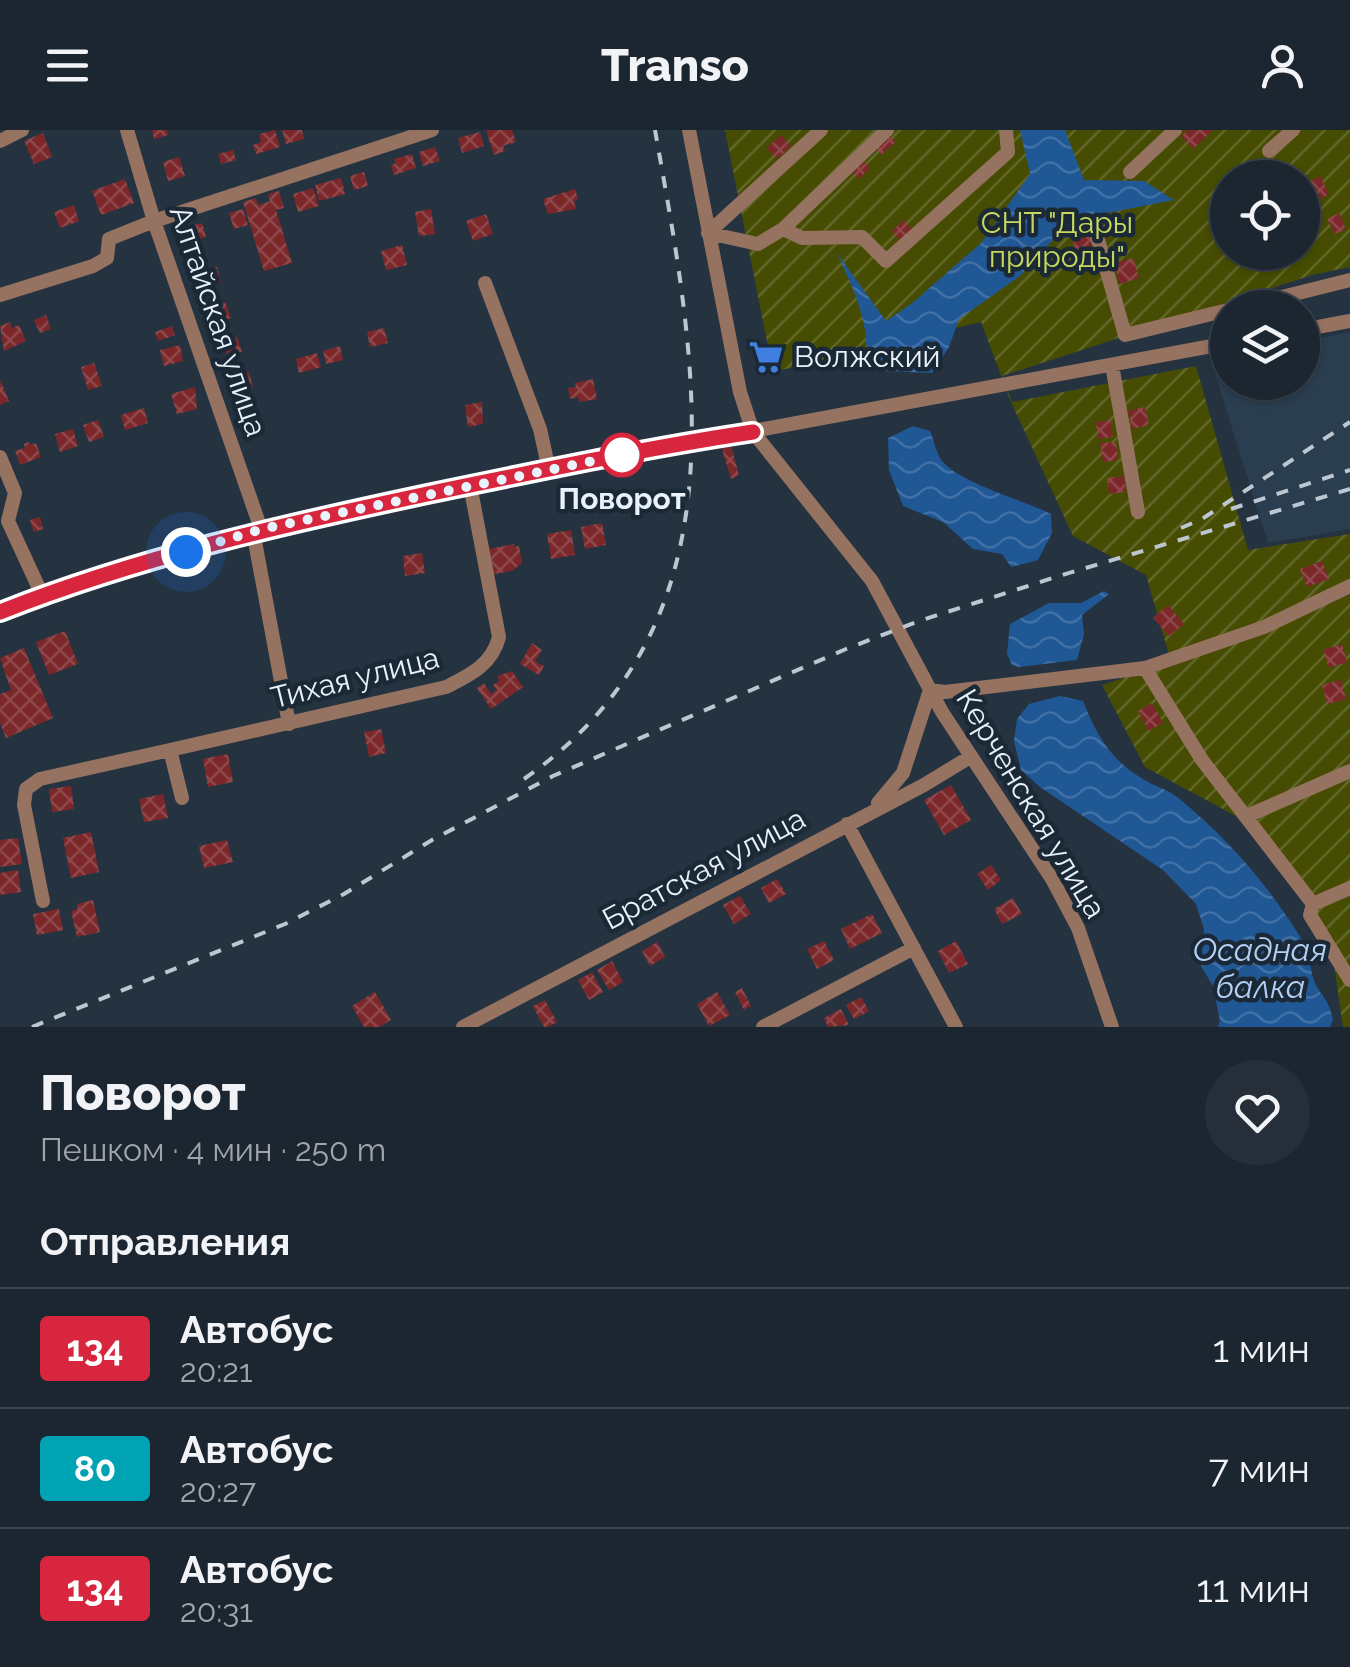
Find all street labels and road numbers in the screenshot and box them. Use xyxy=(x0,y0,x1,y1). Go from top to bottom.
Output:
street label: Алтайская улица xyxy=(163,201,274,441)
street label: Тихая улица xyxy=(267,640,443,715)
street label: Керченская улица xyxy=(949,683,1113,924)
street label: Братская улица xyxy=(597,801,811,937)

